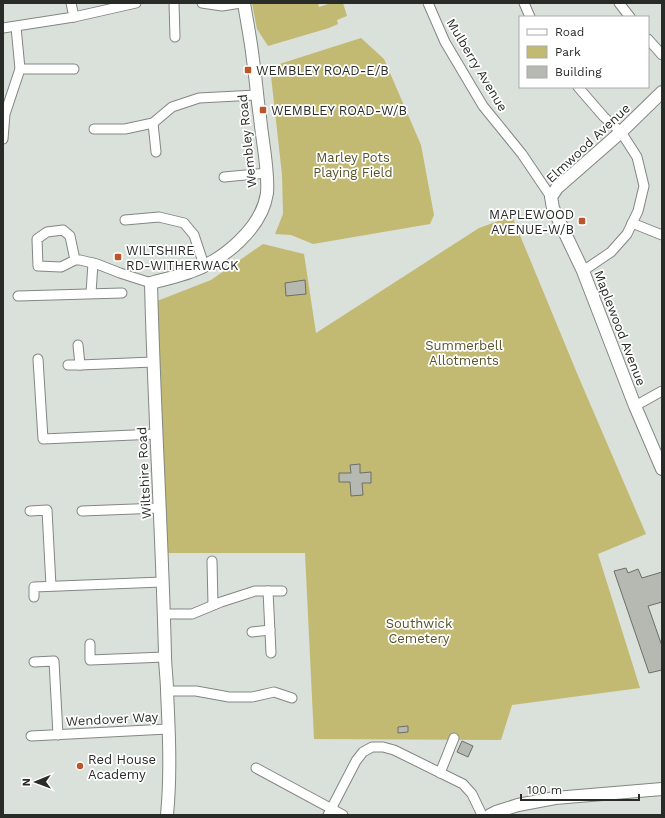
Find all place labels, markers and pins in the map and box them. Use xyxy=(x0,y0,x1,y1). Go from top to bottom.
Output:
place label: WEMBLEY ROAD-E/B xyxy=(256,63,389,78)
marker: WEMBLEY ROAD-E/B xyxy=(243,65,253,75)
place label: WEMBLEY ROAD-W/B xyxy=(271,103,407,118)
marker: WEMBLEY ROAD-W/B xyxy=(258,105,268,115)
place label: MAPLEWOOD AVENUE-W/B xyxy=(489,207,574,237)
marker: MAPLEWOOD AVENUE-W/B xyxy=(577,216,587,226)
place label: WILTSHIRE RD-WITHERWACK xyxy=(126,243,239,273)
marker: WILTSHIRE RD-WITHERWACK xyxy=(113,252,123,262)
place label: Red House Academy xyxy=(88,752,156,782)
marker: Red House Academy xyxy=(75,761,85,771)

